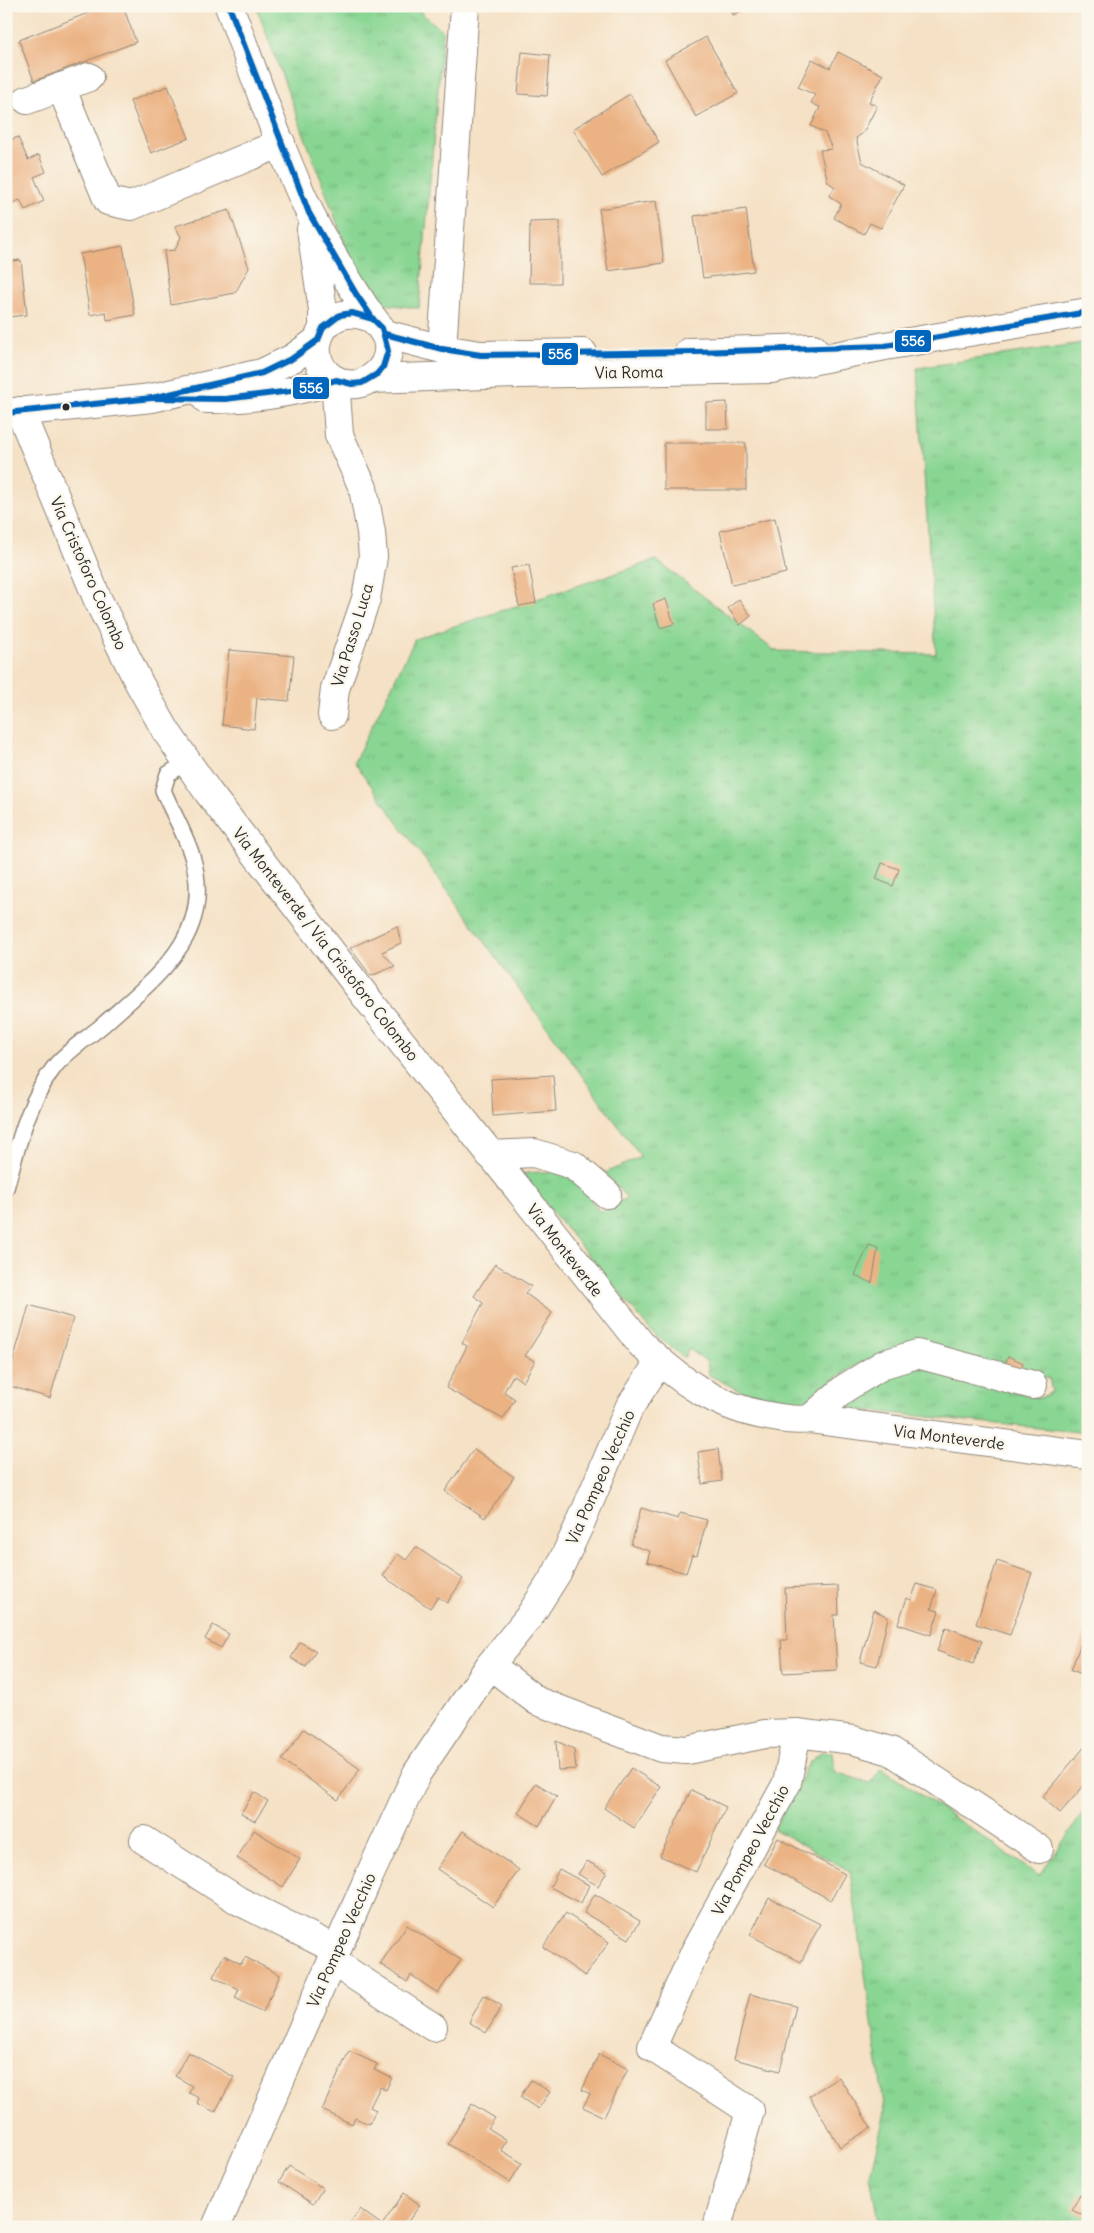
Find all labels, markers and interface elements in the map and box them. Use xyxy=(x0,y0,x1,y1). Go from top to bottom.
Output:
line badge: 556 xyxy=(894,329,932,353)
text: 556 xyxy=(901,332,925,350)
line badge: 556 xyxy=(541,342,579,366)
text: 556 xyxy=(548,345,572,363)
street label: Via Roma xyxy=(594,361,664,383)
line badge: 556 xyxy=(292,376,330,400)
text: 556 xyxy=(299,379,323,397)
unlabelled marker xyxy=(61,402,71,412)
street label: Via Cristoforo Colombo xyxy=(46,493,132,653)
street label: Via Passo Luca xyxy=(327,581,377,689)
street label: Via Monteverde / Via Cristoforo Colombo xyxy=(229,823,423,1065)
street label: Via Monteverde xyxy=(523,1200,607,1300)
street label: Via Pompeo Vecchio xyxy=(561,1407,639,1547)
street label: Via Monteverde xyxy=(892,1420,1006,1454)
street label: Via Pompeo Vecchio xyxy=(707,1781,793,1919)
street label: Via Pompeo Vecchio xyxy=(302,1870,380,2010)

